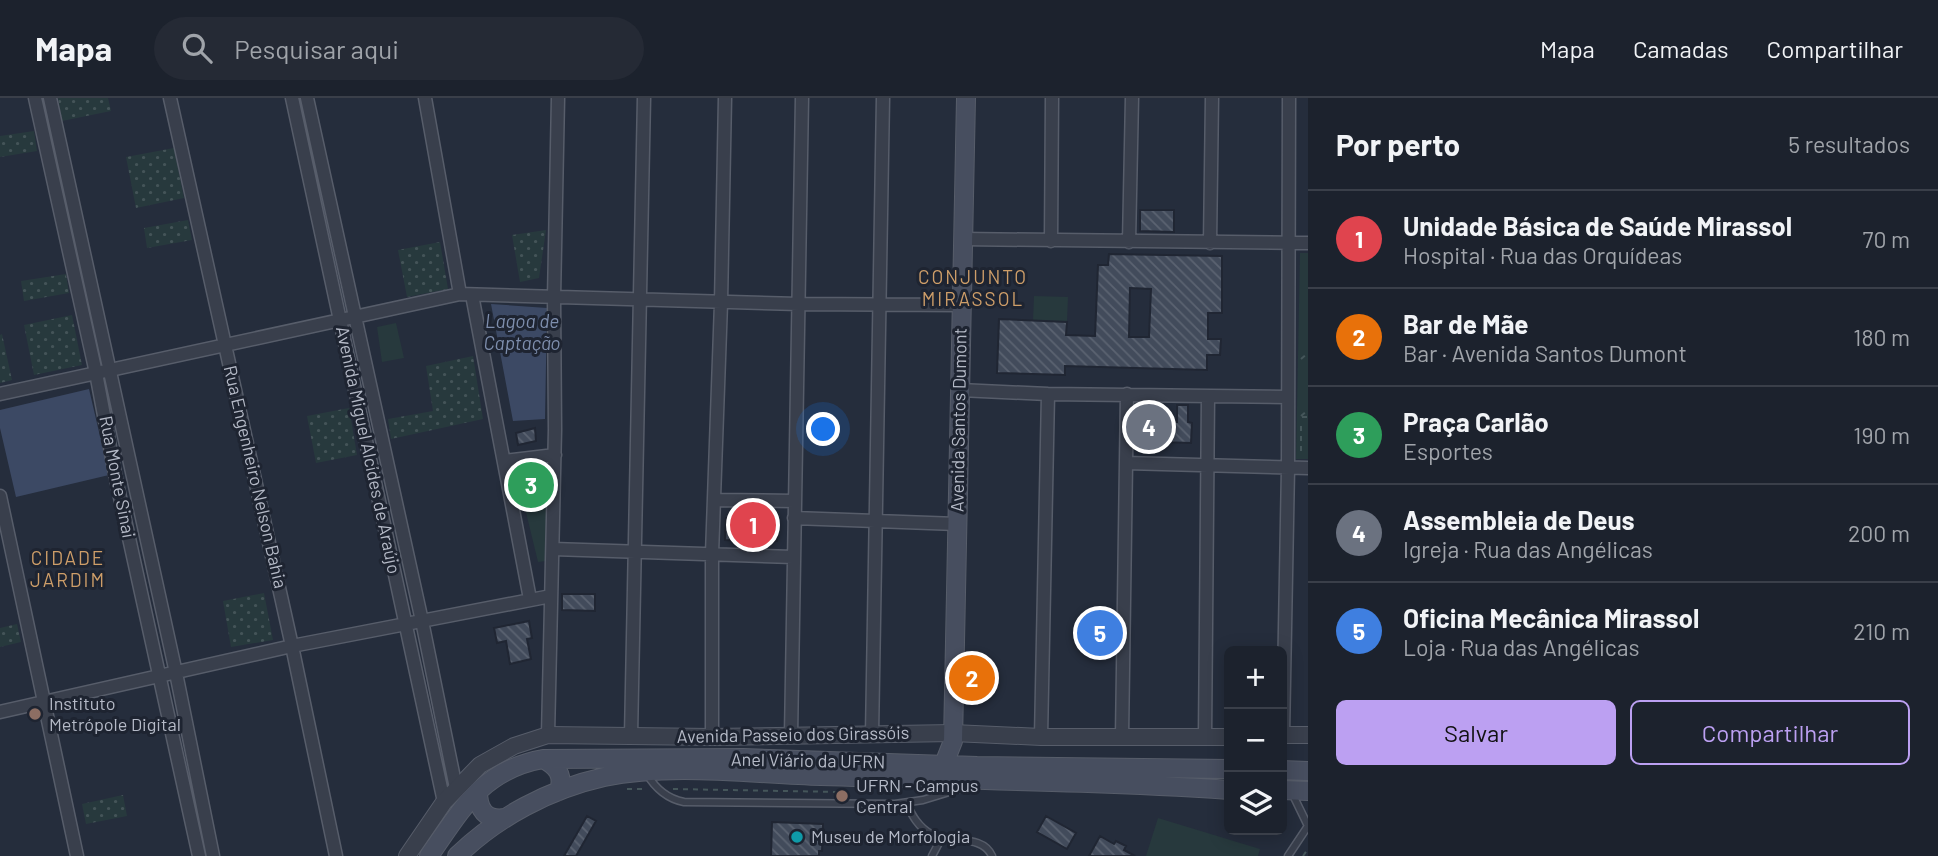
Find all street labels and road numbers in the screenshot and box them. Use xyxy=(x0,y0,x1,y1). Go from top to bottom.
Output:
street label: Avenida Miguel Alcídes de Araújo xyxy=(332,324,406,576)
street label: Avenida Santos Dumont xyxy=(945,328,971,512)
street label: Rua Engenheiro Nelson Bahia xyxy=(220,363,292,590)
street label: Rua Monte Sinai xyxy=(95,414,141,540)
street label: Avenida Passeio dos Girassóis xyxy=(676,721,910,747)
street label: Anel Viário da UFRN xyxy=(731,748,885,772)

